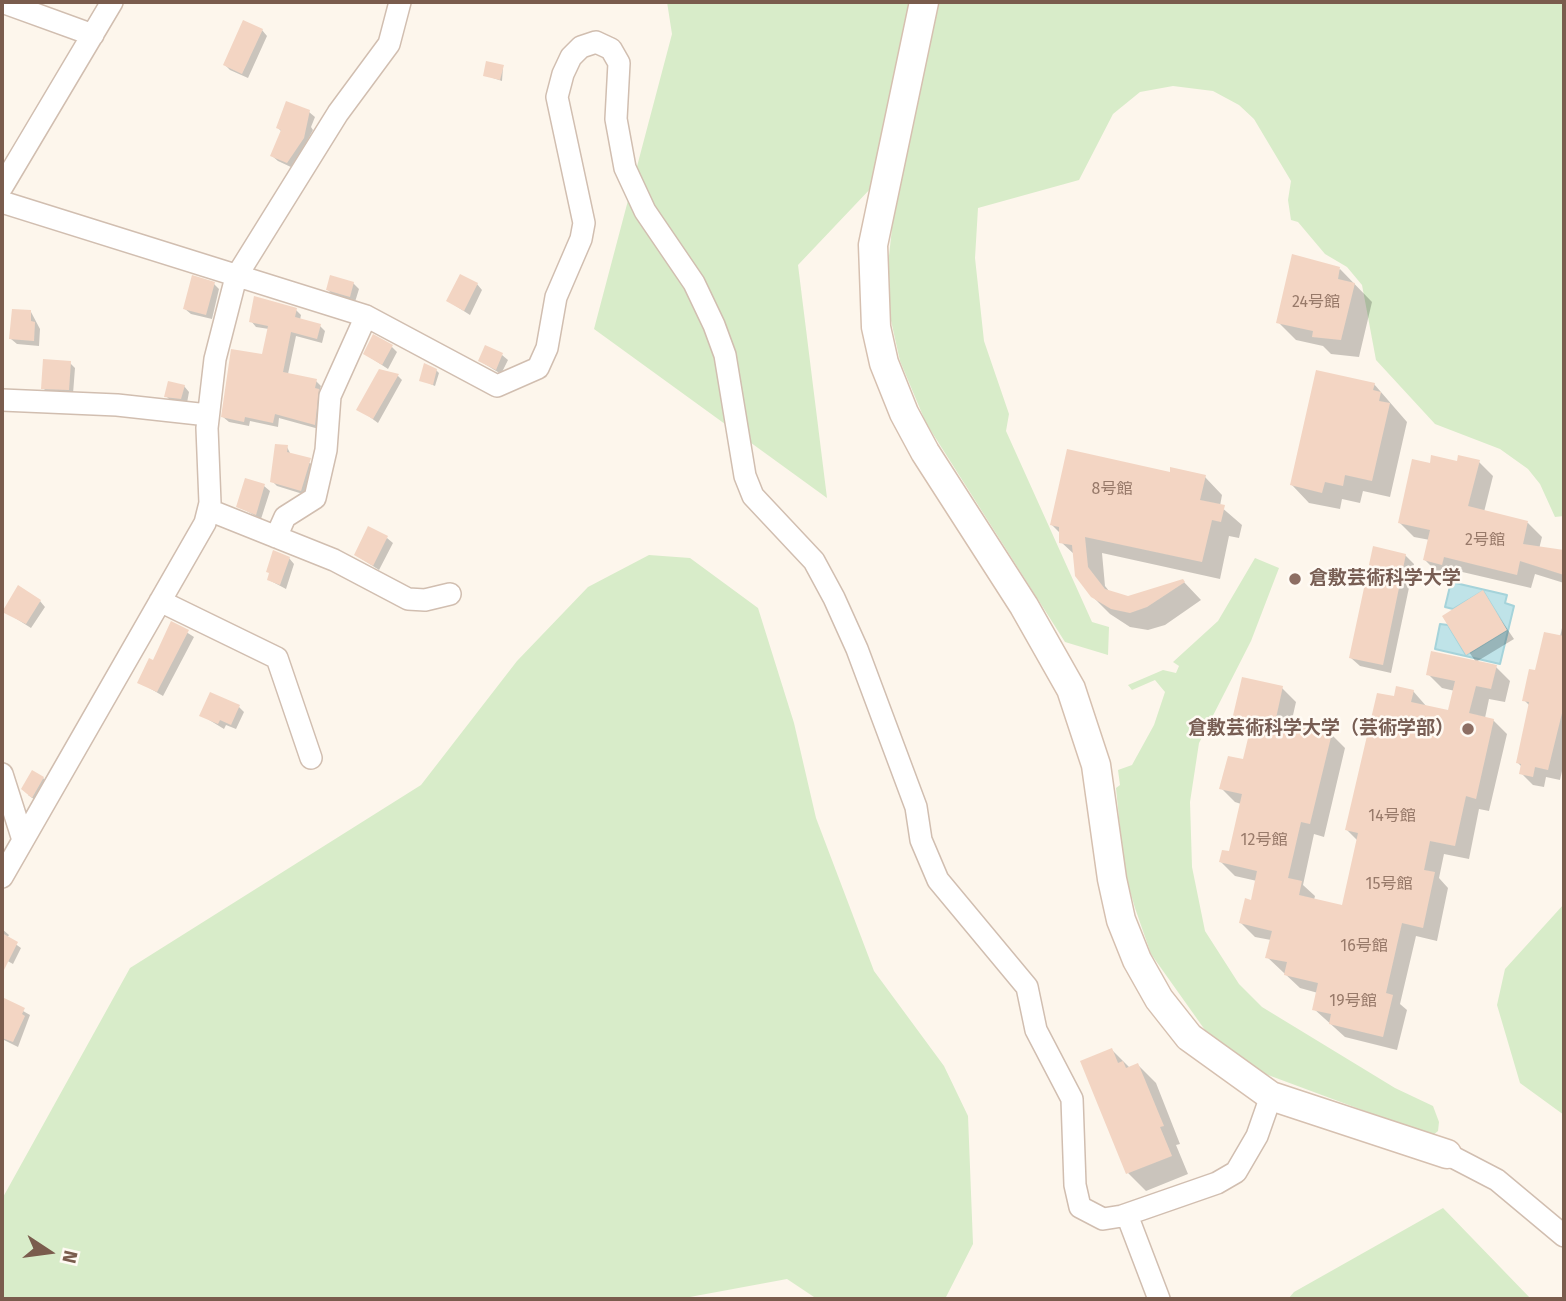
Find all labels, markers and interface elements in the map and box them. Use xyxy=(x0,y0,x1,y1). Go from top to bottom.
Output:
house number: 24号館 xyxy=(1292,293,1340,313)
house number: 8号館 xyxy=(1092,480,1132,500)
house number: 2号館 xyxy=(1465,531,1505,551)
place label: 倉敷芸術科学大学 xyxy=(1309,568,1461,590)
marker: 倉敷芸術科学大学 xyxy=(1287,571,1303,587)
place label: 倉敷芸術科学大学（芸術学部） xyxy=(1188,718,1454,740)
marker: 倉敷芸術科学大学（芸術学部） xyxy=(1460,721,1476,737)
house number: 14号館 xyxy=(1368,807,1416,827)
house number: 12号館 xyxy=(1241,831,1287,851)
house number: 15号館 xyxy=(1366,875,1412,895)
house number: 16号館 xyxy=(1340,937,1388,957)
house number: 19号館 xyxy=(1329,992,1377,1012)
north arrow xyxy=(14,1217,84,1287)
text: N xyxy=(57,1248,83,1266)

